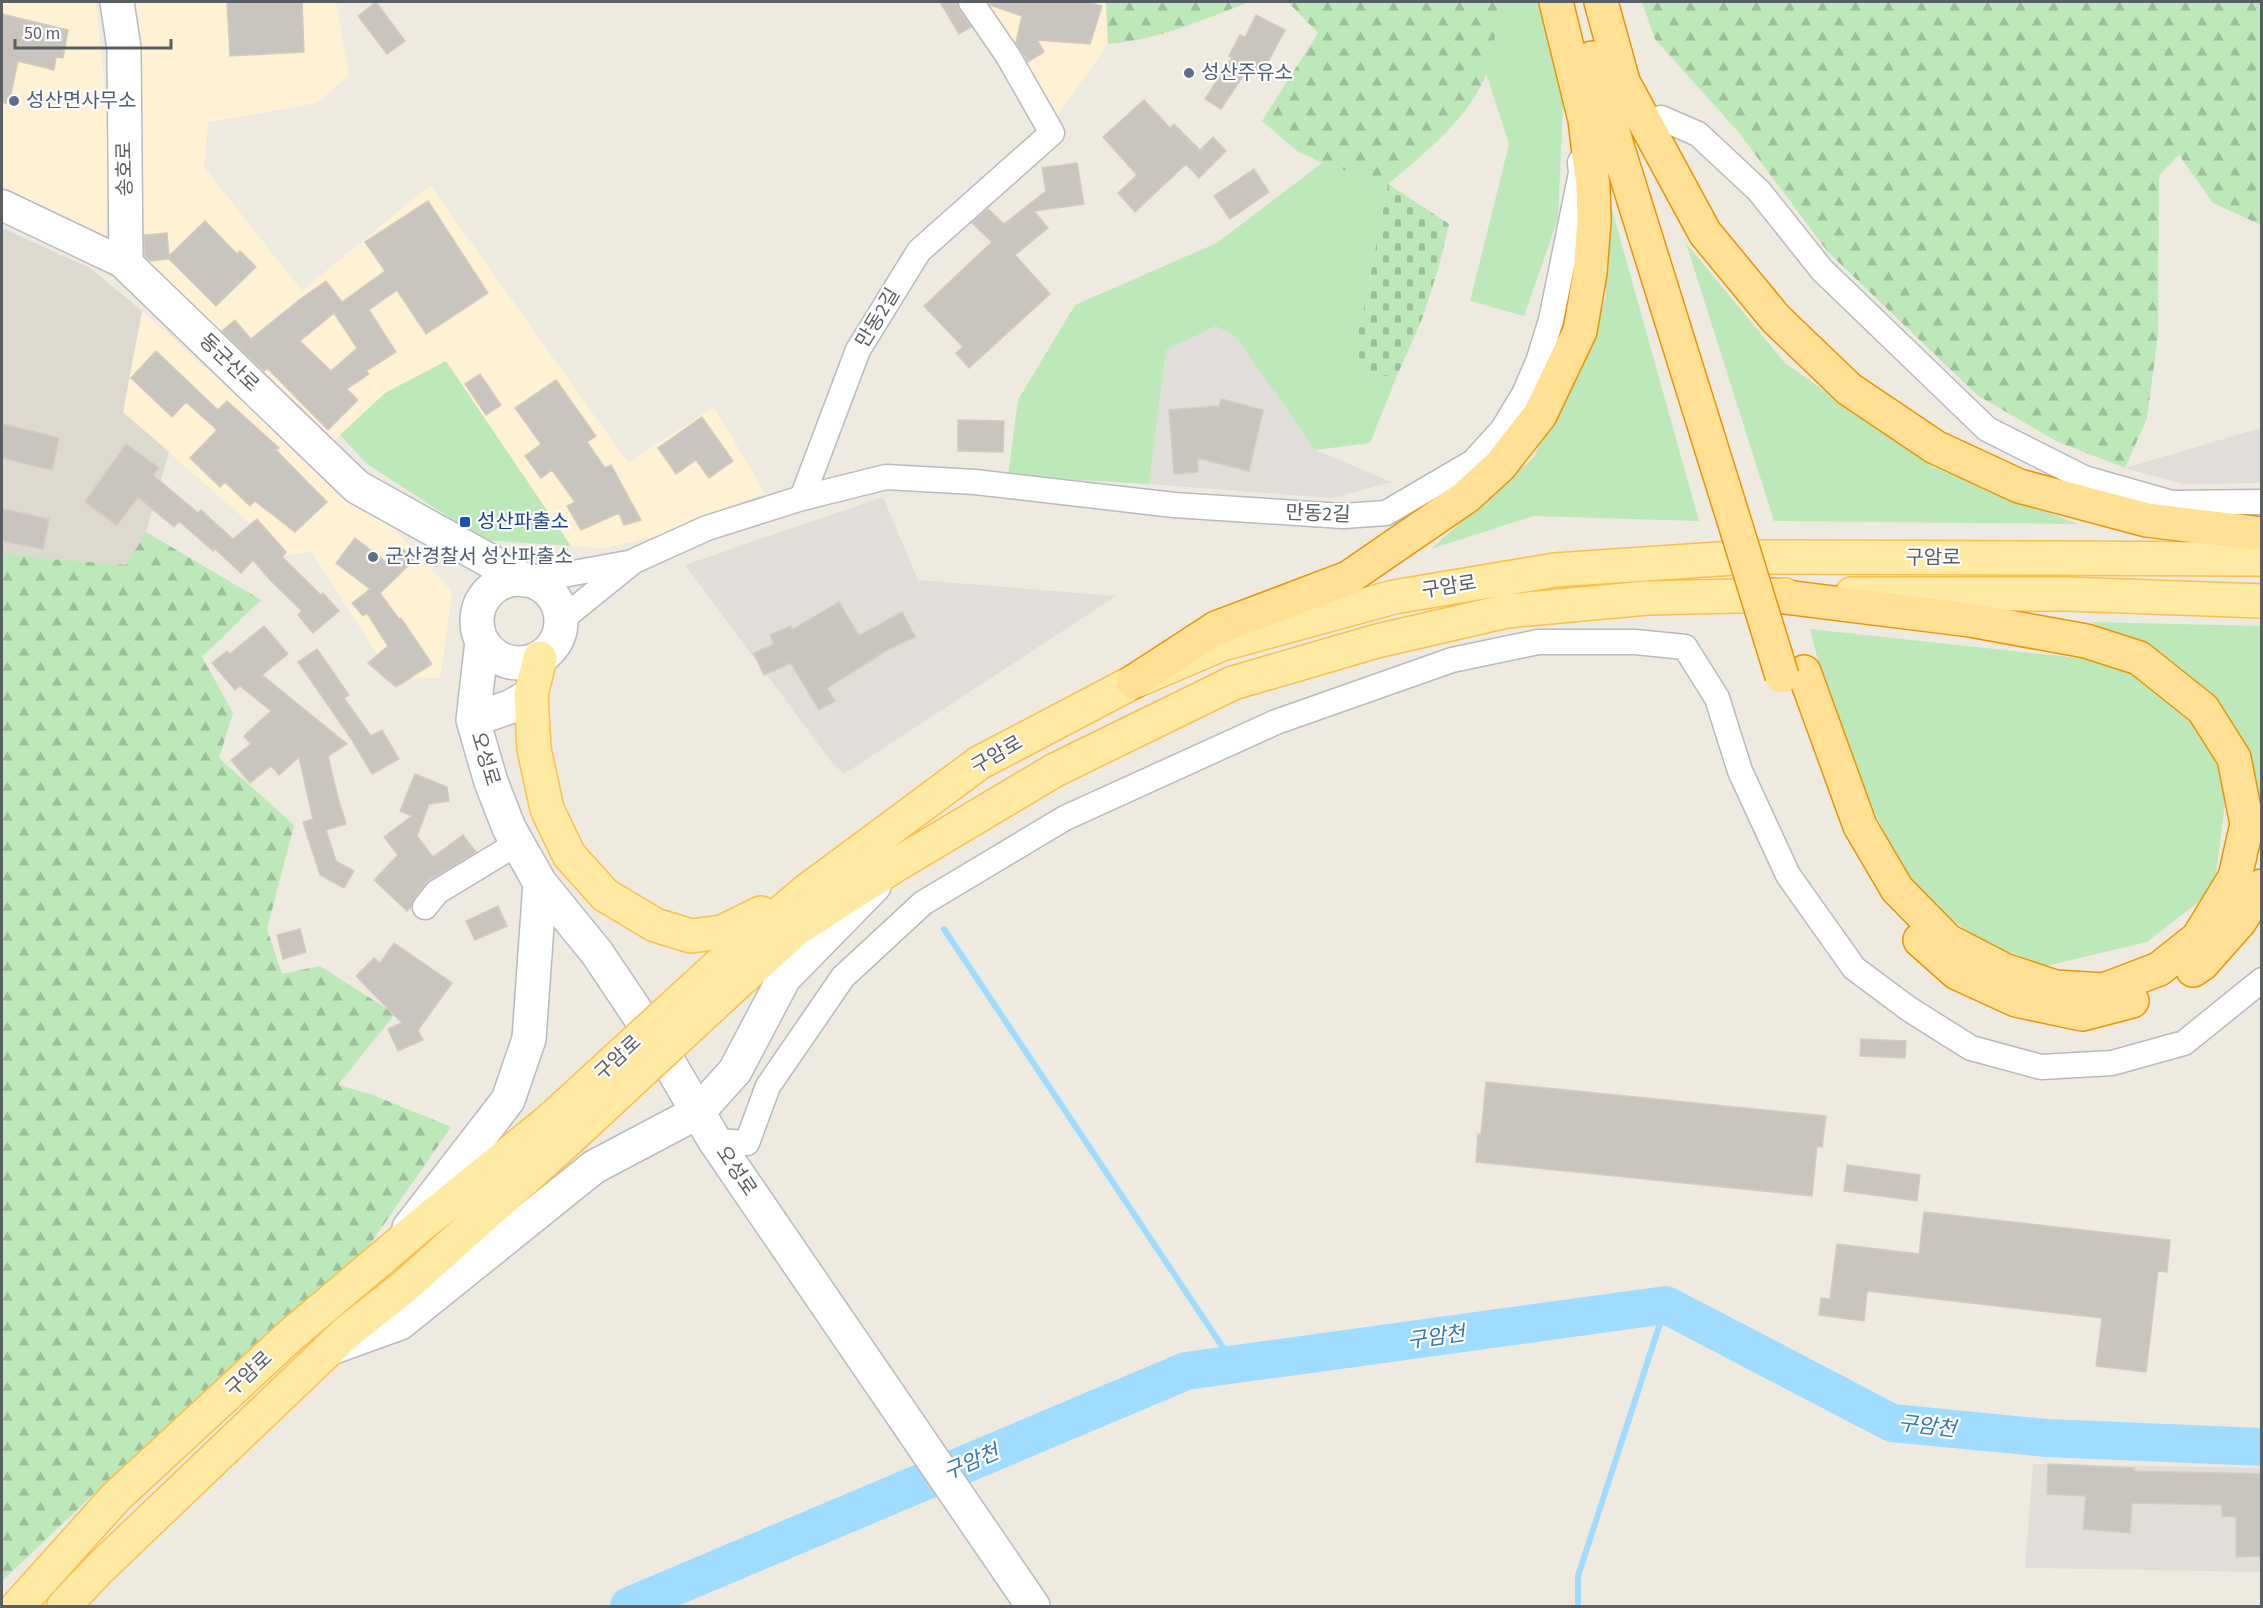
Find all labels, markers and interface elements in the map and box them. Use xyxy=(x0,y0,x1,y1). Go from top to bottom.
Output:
scale bar xyxy=(15,12,171,50)
text: 50 m xyxy=(24,21,60,46)
place label: 성산주유소 xyxy=(1201,59,1293,87)
marker: 성산주유소 xyxy=(1182,66,1196,80)
place label: 성산면사무소 xyxy=(26,87,136,115)
marker: 성산면사무소 xyxy=(7,94,21,108)
street label: 송호로 xyxy=(111,141,139,197)
street label: 만동2길 xyxy=(849,283,907,353)
street label: 동군산로 xyxy=(193,327,265,399)
street label: 만동2길 xyxy=(1285,499,1351,529)
place label: 성산파출소 xyxy=(477,508,569,536)
marker: 성산파출소 xyxy=(458,515,472,529)
place label: 군산경찰서 성산파출소 xyxy=(385,543,573,571)
street label: 구암로 xyxy=(1905,544,1961,572)
marker: 군산경찰서 성산파출소 xyxy=(366,550,380,564)
street label: 구암로 xyxy=(1420,569,1478,605)
street label: 오성로 xyxy=(464,729,506,789)
street label: 구암로 xyxy=(966,729,1028,781)
street label: 구암로 xyxy=(588,1029,648,1087)
street label: 오성로 xyxy=(709,1140,763,1202)
water label: 구암천 xyxy=(1405,1318,1469,1356)
street label: 구암로 xyxy=(219,1345,279,1403)
water label: 구암천 xyxy=(1896,1408,1960,1445)
water label: 구암천 xyxy=(938,1436,1006,1487)

